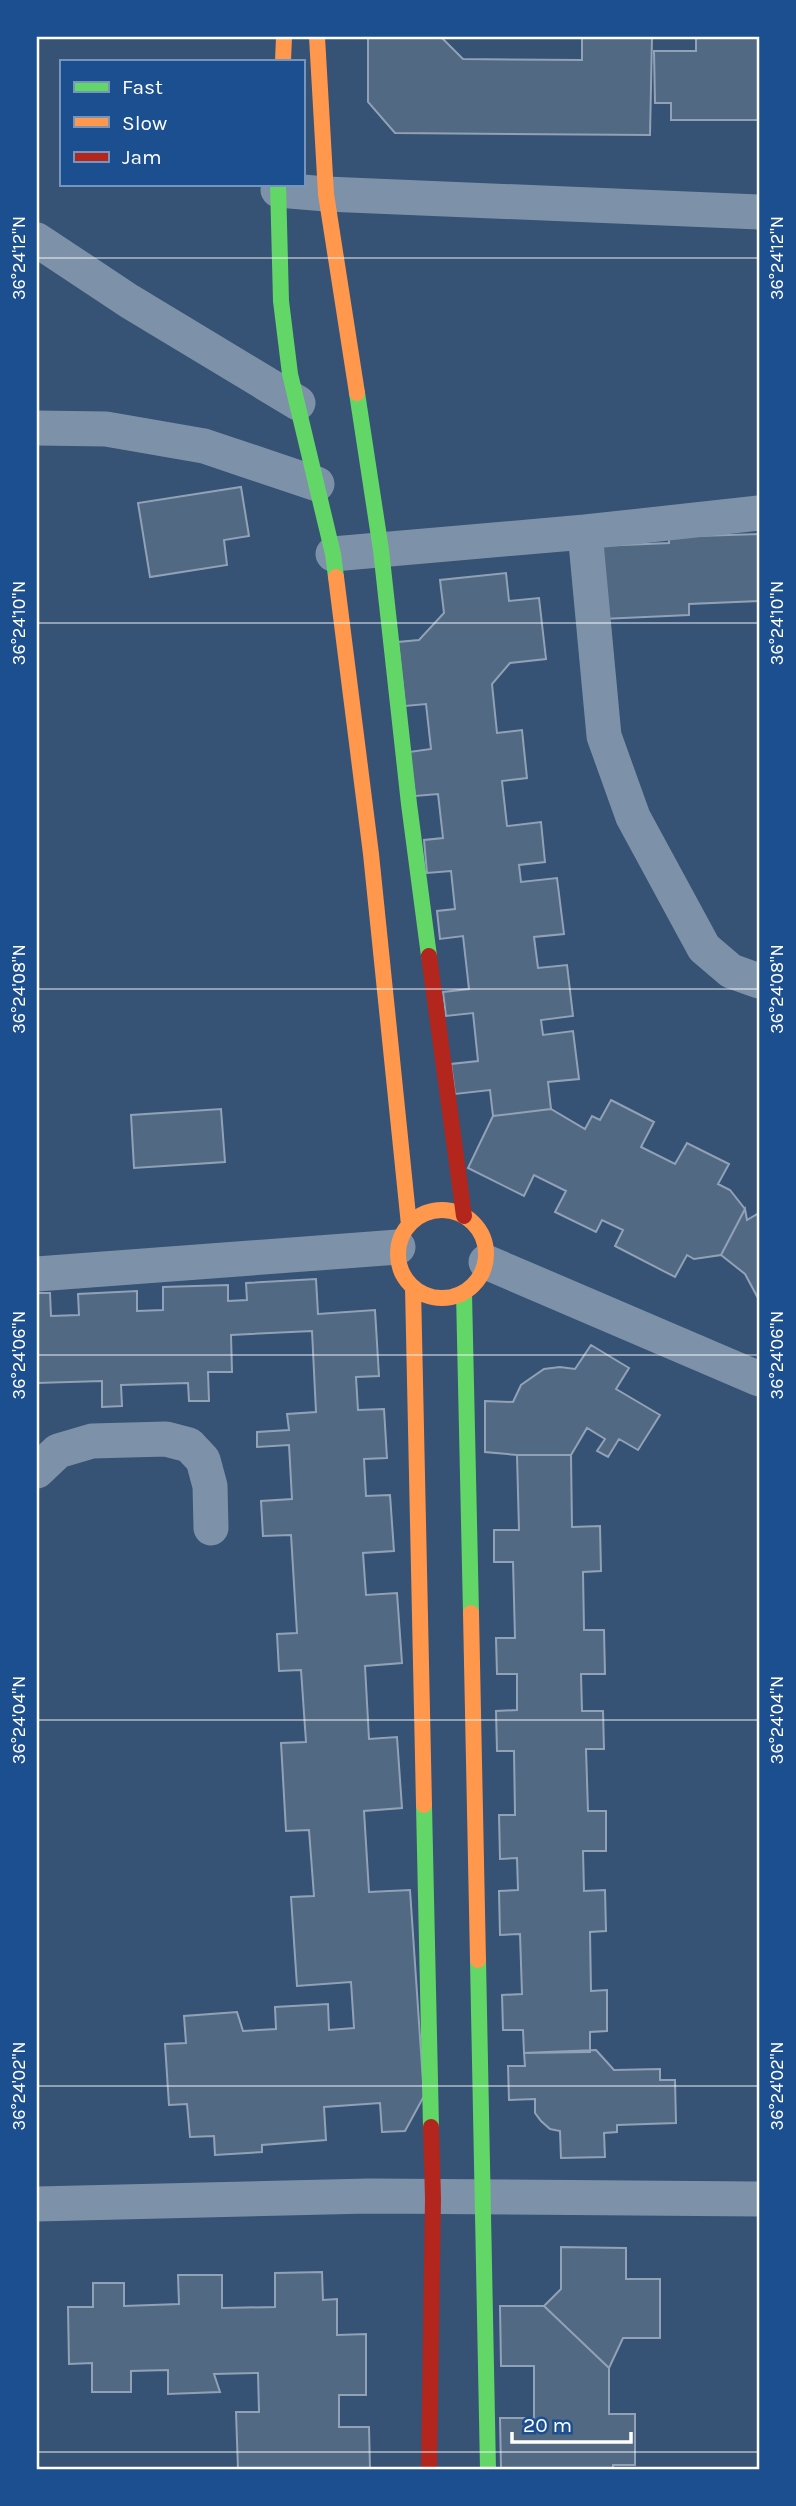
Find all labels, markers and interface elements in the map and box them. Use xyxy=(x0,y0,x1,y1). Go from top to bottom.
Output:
legend xyxy=(60,60,304,186)
text: Fast xyxy=(122,75,163,99)
text: Slow xyxy=(122,111,167,135)
text: Jam xyxy=(122,145,162,169)
text: 36°24'12"N xyxy=(8,216,30,300)
text: 36°24'12"N xyxy=(766,216,788,300)
text: 36°24'10"N xyxy=(8,581,30,665)
text: 36°24'10"N xyxy=(766,581,788,665)
text: 36°24'08"N xyxy=(8,944,30,1034)
text: 36°24'08"N xyxy=(766,944,788,1034)
text: 36°24'06"N xyxy=(8,1311,30,1399)
text: 36°24'06"N xyxy=(766,1311,788,1399)
text: 36°24'04"N xyxy=(8,1676,30,1764)
text: 36°24'04"N xyxy=(766,1676,788,1764)
text: 36°24'02"N xyxy=(8,2042,30,2130)
text: 36°24'02"N xyxy=(766,2042,788,2130)
scale bar xyxy=(512,2401,632,2445)
text: 20 m xyxy=(523,2413,572,2437)

